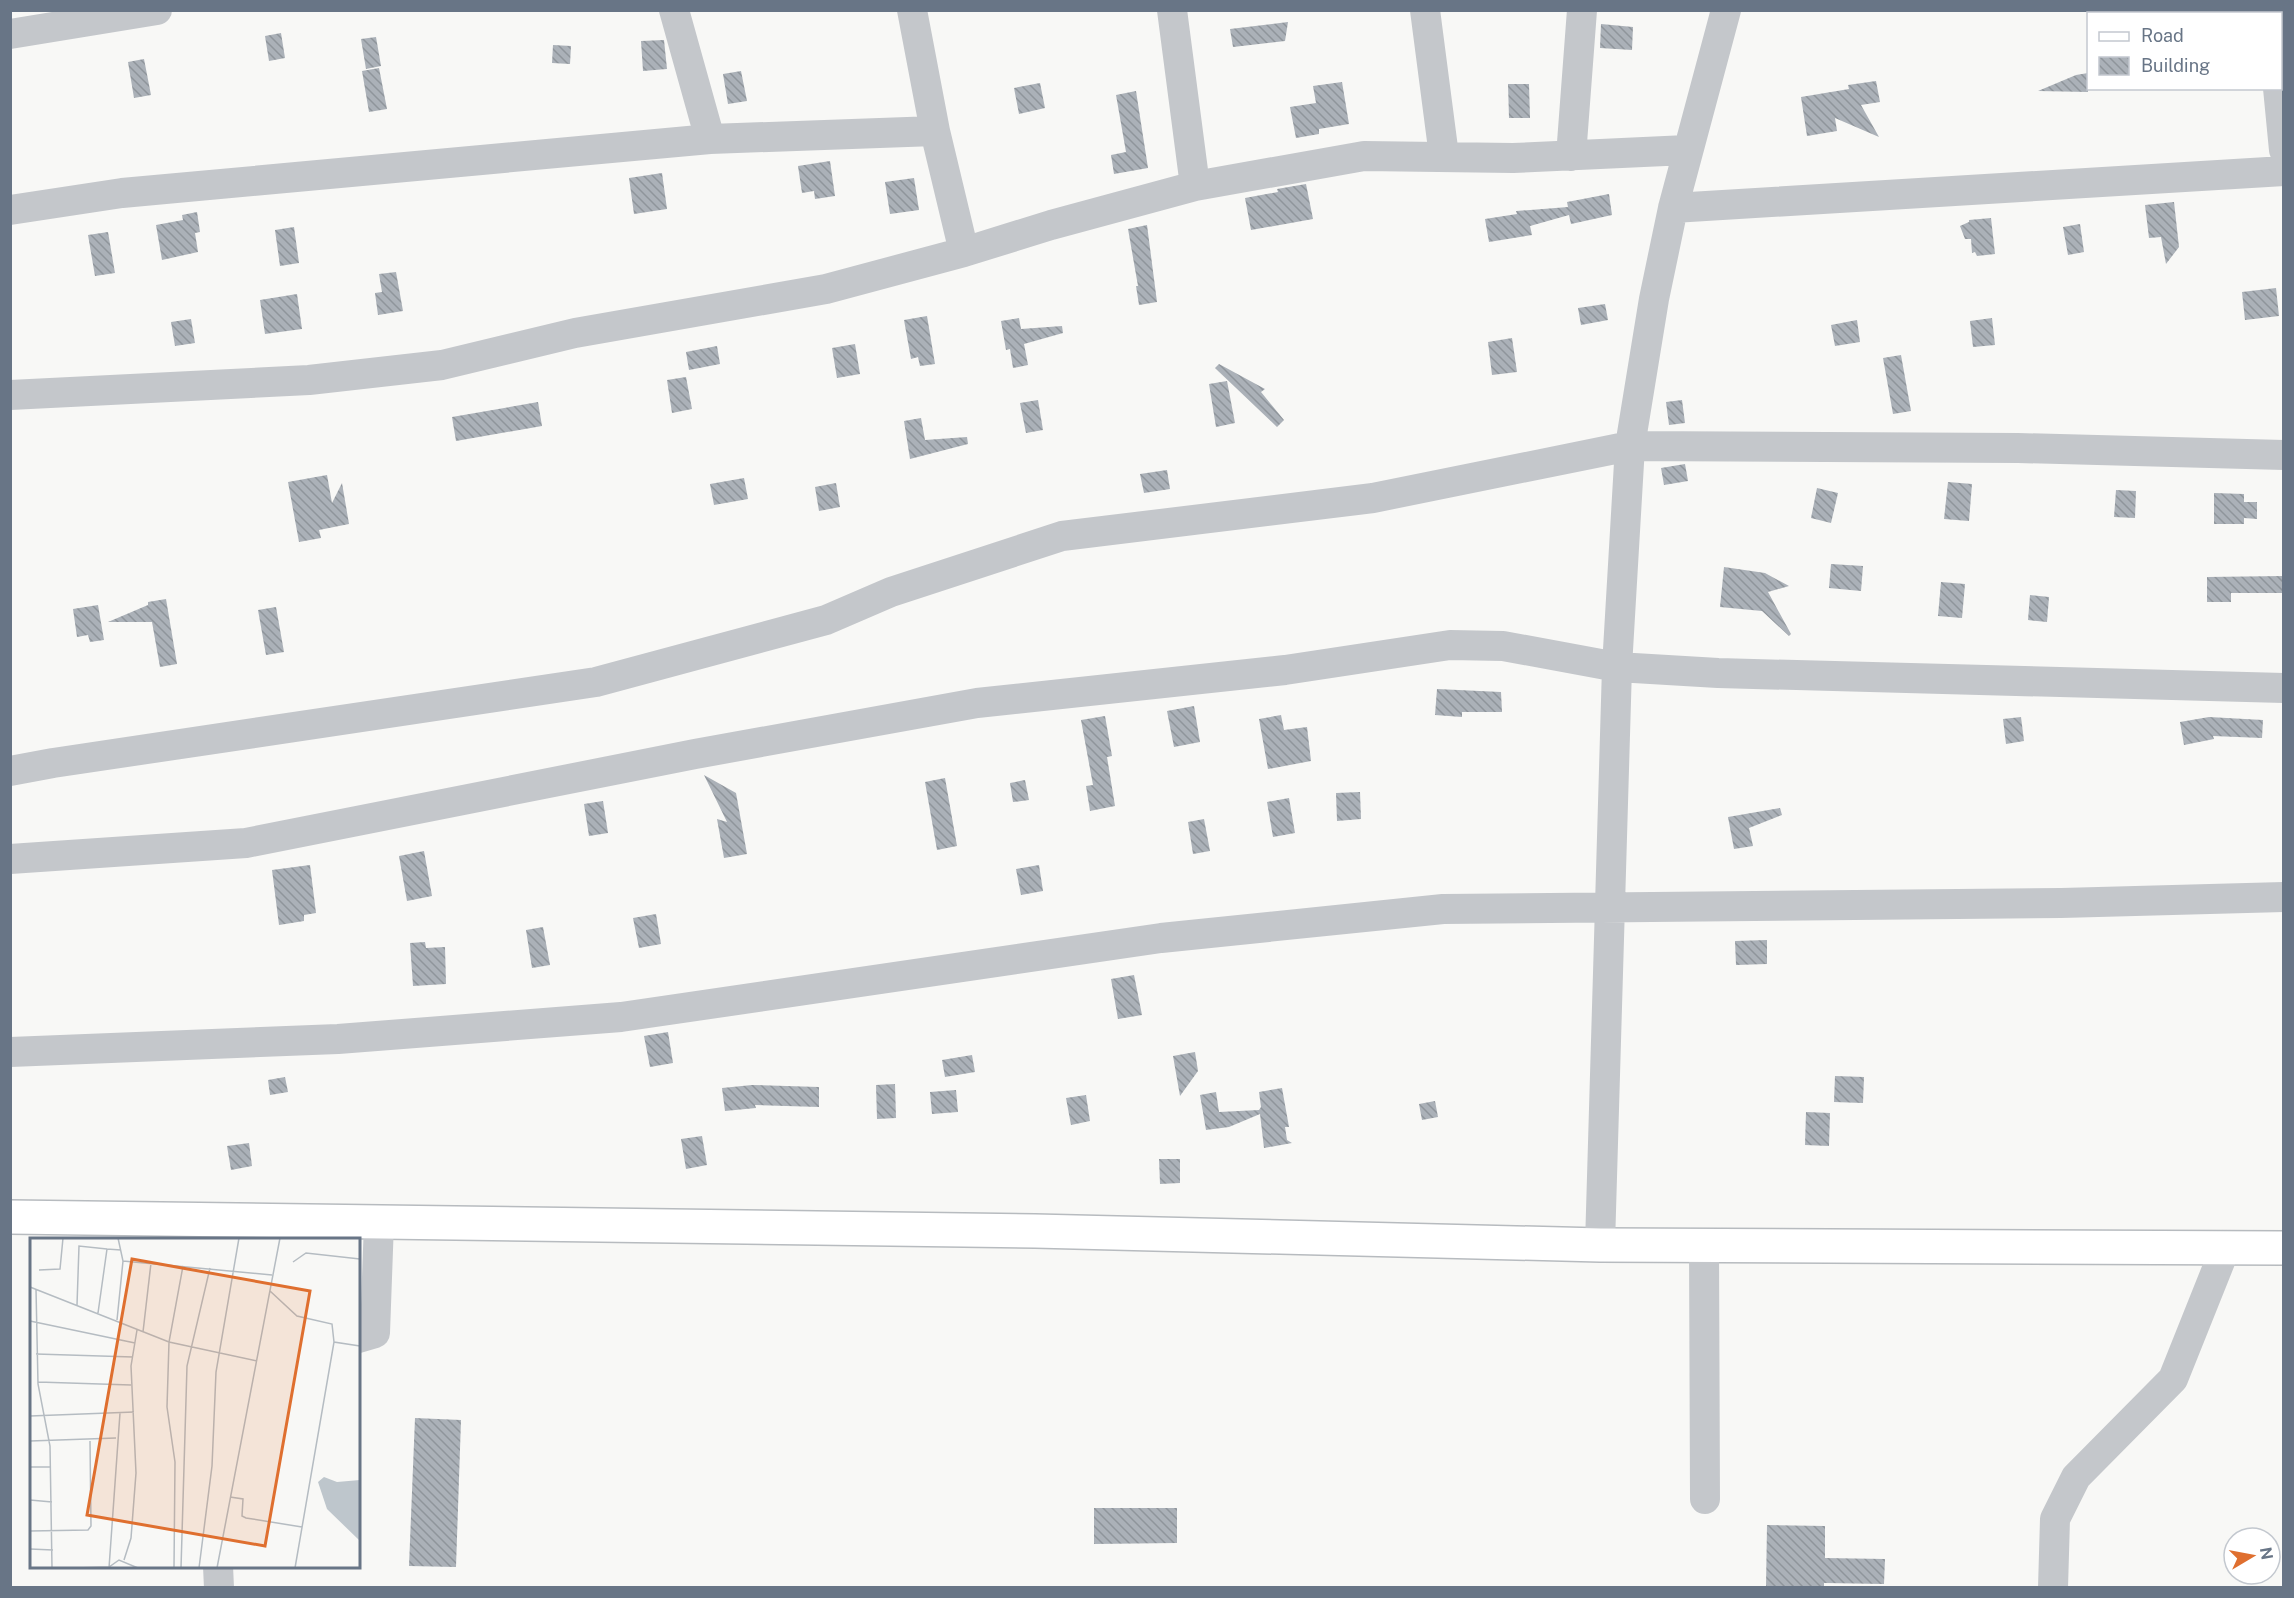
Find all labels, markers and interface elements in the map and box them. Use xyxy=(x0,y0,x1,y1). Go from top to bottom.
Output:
legend xyxy=(2087,12,2282,90)
text: Road xyxy=(2141,25,2184,46)
text: Building xyxy=(2141,55,2210,76)
inset map xyxy=(30,1238,360,1568)
north arrow xyxy=(2222,1526,2282,1586)
text: N xyxy=(2256,1546,2277,1561)

